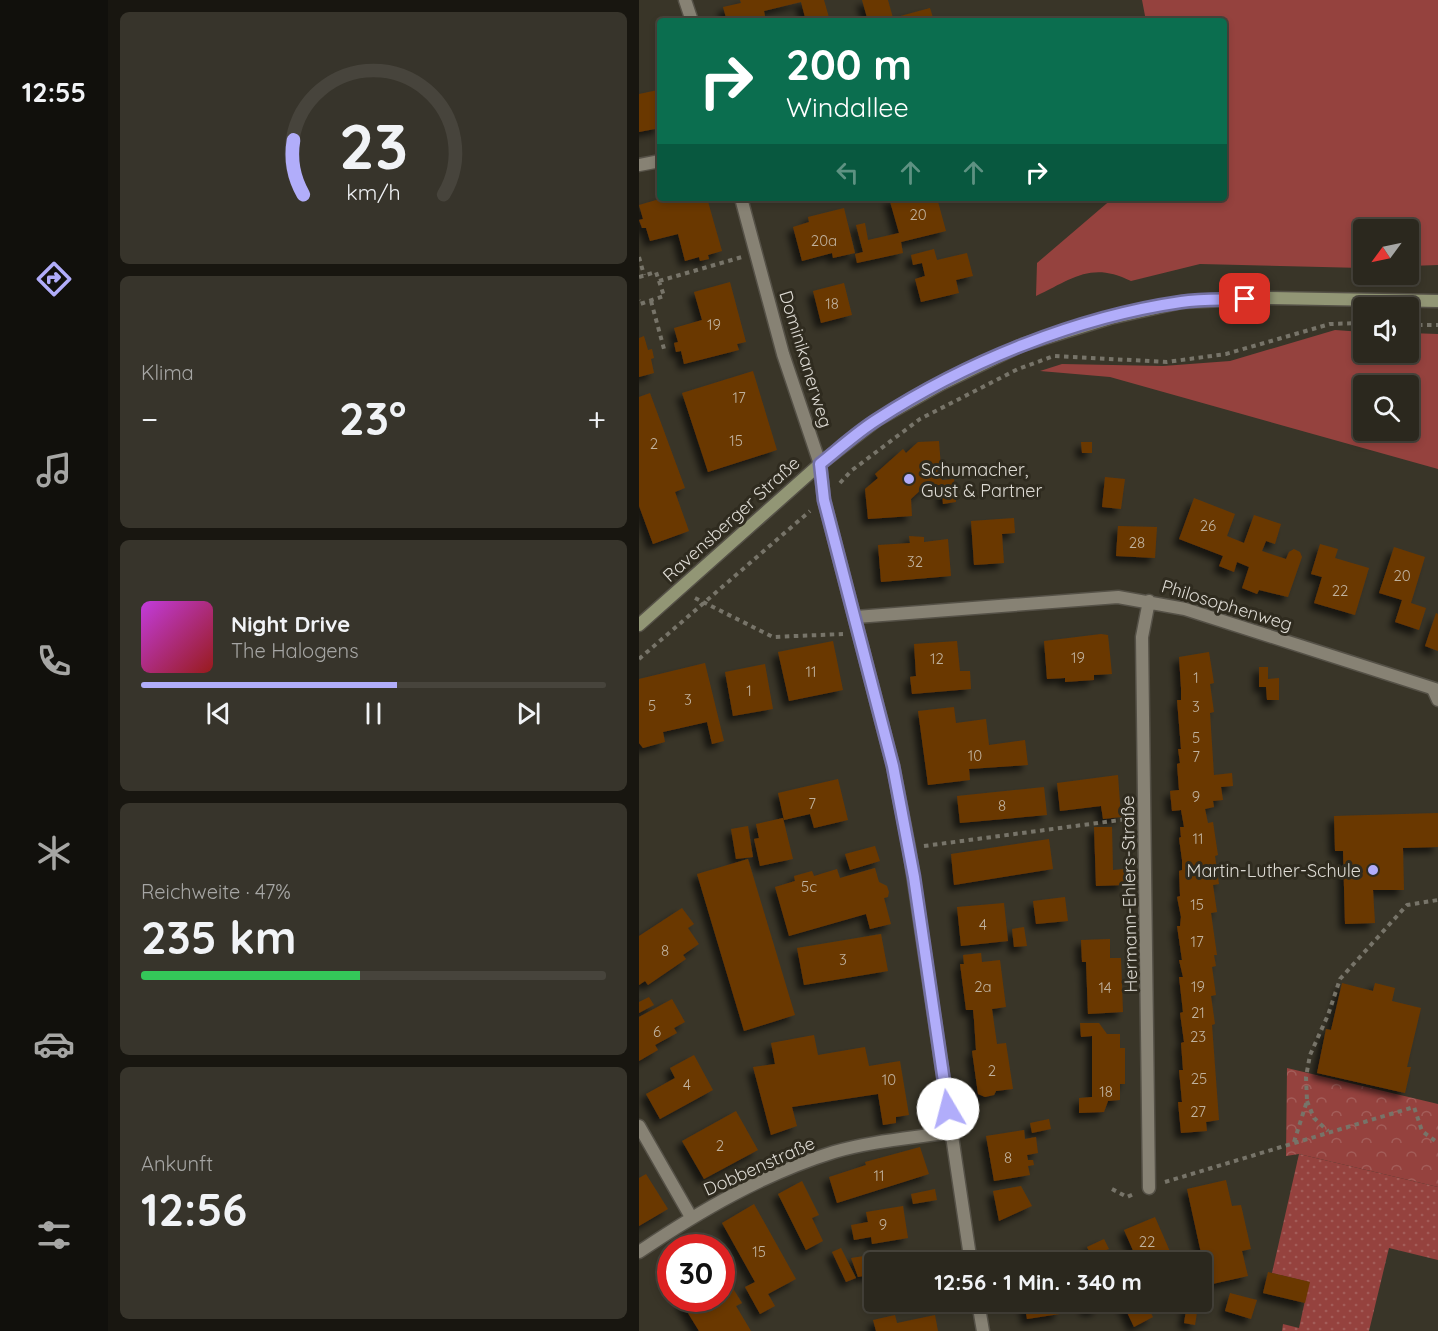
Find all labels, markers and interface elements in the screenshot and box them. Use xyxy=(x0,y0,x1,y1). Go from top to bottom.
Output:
text: 200 m xyxy=(786,38,912,91)
icon: right xyxy=(687,42,765,120)
text: 12:55 xyxy=(22,75,86,109)
text: Windallee xyxy=(786,90,909,124)
text: 23 xyxy=(339,107,408,185)
icon: left xyxy=(831,156,864,189)
icon: ahead xyxy=(894,156,927,189)
icon: ahead xyxy=(957,156,990,189)
icon: right xyxy=(1020,156,1053,189)
text: km/h xyxy=(346,179,401,205)
house number: 20 xyxy=(909,205,927,224)
north arrow xyxy=(1353,219,1419,285)
map controls xyxy=(1353,219,1419,441)
house number: 20a xyxy=(811,231,837,250)
icon: directions xyxy=(33,258,75,300)
pin xyxy=(1219,273,1270,324)
icon: arrive xyxy=(1228,282,1261,315)
street label: Dominikanerweg xyxy=(774,288,838,430)
house number: 18 xyxy=(825,294,839,313)
button: sound xyxy=(1353,297,1419,363)
house number: 19 xyxy=(707,315,721,334)
text: Klima xyxy=(141,360,194,385)
button: search xyxy=(1353,375,1419,441)
house number: 17 xyxy=(732,388,746,407)
text: 23° xyxy=(339,390,407,446)
text: − xyxy=(141,398,158,439)
text: + xyxy=(587,398,606,439)
house number: 15 xyxy=(729,431,743,450)
house number: 2 xyxy=(650,434,658,453)
icon: music xyxy=(33,449,75,491)
street label: Ravensberger Straße xyxy=(658,451,804,587)
place label: Schumacher, Gust & Partner xyxy=(921,458,1042,502)
marker: Schumacher, Gust & Partner xyxy=(902,472,916,486)
house number: 26 xyxy=(1200,516,1216,535)
house number: 28 xyxy=(1129,533,1145,552)
house number: 32 xyxy=(907,552,923,571)
house number: 20 xyxy=(1393,566,1411,585)
street label: Philosophenweg xyxy=(1159,574,1295,636)
house number: 22 xyxy=(1332,581,1348,600)
text: Night Drive xyxy=(231,610,350,638)
text: The Halogens xyxy=(231,638,359,663)
icon: phone xyxy=(33,640,75,682)
house number: 19 xyxy=(1071,648,1085,667)
house number: 12 xyxy=(930,649,944,668)
house number: 11 xyxy=(805,662,817,681)
house number: 1 xyxy=(1193,668,1199,687)
house number: 1 xyxy=(746,681,752,700)
house number: 3 xyxy=(684,690,692,709)
house number: 5 xyxy=(648,696,656,715)
icon: previous xyxy=(202,697,235,730)
icon: pause xyxy=(357,697,390,730)
icon: next xyxy=(512,697,545,730)
house number: 3 xyxy=(1192,697,1200,716)
house number: 5 xyxy=(1192,728,1200,747)
house number: 10 xyxy=(968,746,982,765)
house number: 7 xyxy=(1192,747,1200,766)
house number: 9 xyxy=(1192,787,1200,806)
house number: 7 xyxy=(808,794,816,813)
street label: Hermann-Ehlers-Straße xyxy=(1116,795,1142,993)
house number: 8 xyxy=(998,796,1006,815)
house number: 11 xyxy=(1192,829,1204,848)
icon: climate xyxy=(33,832,75,874)
place label: Martin-Luther-Schule xyxy=(1187,859,1361,882)
marker: Martin-Luther-Schule xyxy=(1366,863,1380,877)
house number: 5c xyxy=(801,877,817,896)
text: Reichweite · 47% xyxy=(141,879,291,904)
house number: 15 xyxy=(1190,895,1204,914)
text: 235 km xyxy=(141,909,296,965)
house number: 4 xyxy=(979,915,987,934)
house number: 17 xyxy=(1190,932,1204,951)
house number: 8 xyxy=(661,941,669,960)
house number: 3 xyxy=(839,950,847,969)
house number: 2a xyxy=(974,977,992,996)
house number: 19 xyxy=(1191,977,1205,996)
house number: 14 xyxy=(1098,978,1112,997)
house number: 21 xyxy=(1191,1003,1205,1022)
house number: 6 xyxy=(653,1022,661,1041)
icon: car xyxy=(33,1023,75,1065)
house number: 23 xyxy=(1190,1027,1206,1046)
house number: 2 xyxy=(988,1061,996,1080)
house number: 25 xyxy=(1191,1069,1207,1088)
house number: 10 xyxy=(882,1070,896,1089)
house number: 4 xyxy=(683,1075,691,1094)
position arrow xyxy=(916,1077,980,1141)
house number: 18 xyxy=(1099,1082,1113,1101)
house number: 27 xyxy=(1190,1102,1206,1121)
street label: Dobbenstraße xyxy=(700,1131,818,1201)
house number: 2 xyxy=(716,1136,724,1155)
house number: 8 xyxy=(1004,1148,1012,1167)
text: Ankunft xyxy=(141,1151,213,1176)
house number: 11 xyxy=(873,1166,885,1185)
text: 12:56 xyxy=(141,1181,247,1237)
icon: filters xyxy=(33,1214,75,1256)
house number: 9 xyxy=(879,1215,887,1234)
house number: 22 xyxy=(1139,1232,1155,1251)
speed limit sign: 30 xyxy=(657,1234,735,1312)
house number: 15 xyxy=(752,1242,766,1261)
text: 12:56 · 1 Min. · 340 m xyxy=(934,1268,1142,1296)

